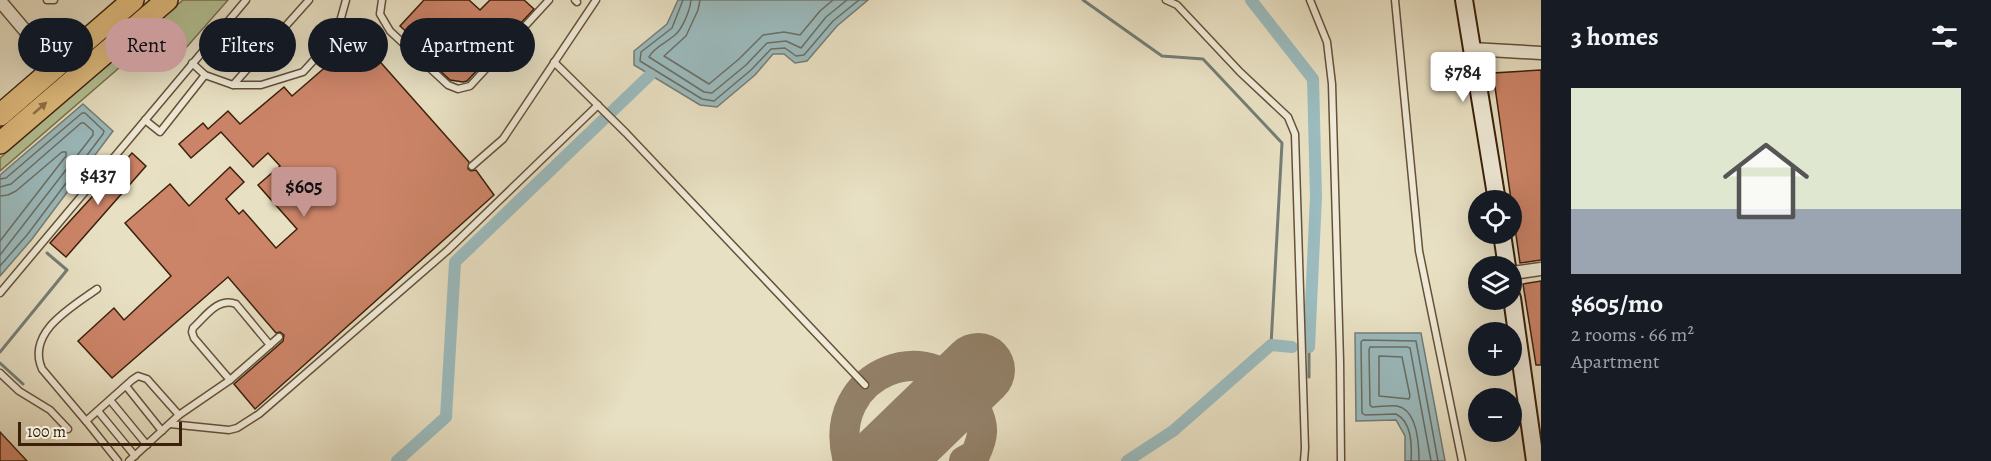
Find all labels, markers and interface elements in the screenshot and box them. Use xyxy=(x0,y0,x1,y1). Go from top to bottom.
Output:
chip: Buy xyxy=(18,18,93,72)
chip: Rent xyxy=(105,18,187,72)
chip: Filters xyxy=(199,18,296,72)
chip: New xyxy=(308,18,388,72)
chip: Apartment xyxy=(400,18,535,72)
text: 3 homes xyxy=(1571,19,1659,54)
icon: filters xyxy=(1928,20,1961,53)
pin: $784 xyxy=(1427,52,1499,103)
text: $784 xyxy=(1445,58,1481,85)
one-way arrow xyxy=(32,102,47,115)
icon: home xyxy=(1712,127,1820,235)
pin: $437 xyxy=(62,155,134,206)
text: $437 xyxy=(80,161,116,188)
pin: $605 xyxy=(268,167,340,218)
text: $605 xyxy=(285,173,323,200)
map controls xyxy=(1468,190,1522,442)
button: locate xyxy=(1468,190,1522,244)
button: layers xyxy=(1468,256,1522,310)
text: $605/mo xyxy=(1571,286,1663,321)
text: 2 rooms · 66 m² xyxy=(1571,321,1694,348)
button: + xyxy=(1468,322,1522,376)
text: Apartment xyxy=(1571,348,1660,375)
button: − xyxy=(1468,388,1522,442)
scale bar xyxy=(18,419,182,446)
text: 100 m xyxy=(27,421,66,443)

